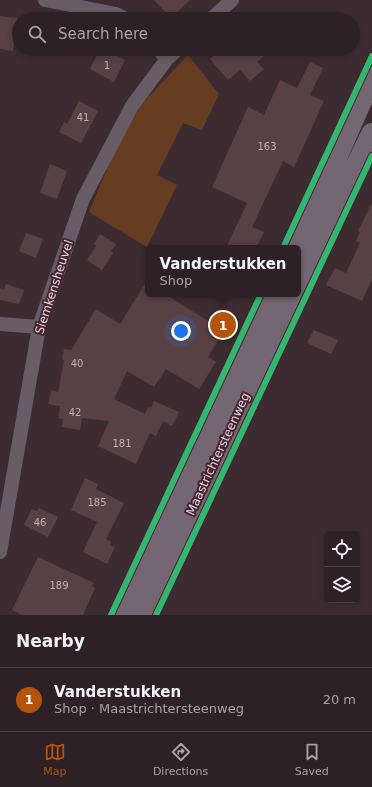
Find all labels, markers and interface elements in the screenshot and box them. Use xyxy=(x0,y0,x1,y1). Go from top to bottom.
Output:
search box xyxy=(12,12,360,56)
icon: search xyxy=(26,23,48,45)
text: Search here xyxy=(58,25,148,43)
house number: 1 xyxy=(104,60,110,71)
house number: 41 xyxy=(77,112,89,123)
house number: 163 xyxy=(257,141,277,152)
street label: Siemkensheuvel xyxy=(32,238,76,336)
popup xyxy=(145,245,301,297)
text: Vanderstukken xyxy=(159,255,287,273)
text: Shop xyxy=(159,273,192,288)
pin: 1 xyxy=(210,310,236,340)
your location xyxy=(171,321,191,341)
house number: 40 xyxy=(71,358,83,369)
street label: Maastrichtersteenweg xyxy=(183,390,253,518)
house number: 42 xyxy=(69,407,81,418)
house number: 181 xyxy=(112,438,132,449)
house number: 185 xyxy=(87,497,107,508)
house number: 46 xyxy=(34,517,46,528)
map controls xyxy=(324,531,360,603)
button: locate xyxy=(324,531,360,567)
button: layers xyxy=(324,567,360,603)
house number: 189 xyxy=(49,580,69,591)
text: Nearby xyxy=(16,631,85,651)
text: Vanderstukken xyxy=(54,683,181,701)
text: 1 xyxy=(24,692,34,707)
text: 20 m xyxy=(323,692,356,707)
text: Shop · Maastrichtersteenweg xyxy=(54,701,244,716)
tab: Map xyxy=(43,741,66,778)
tab: Directions xyxy=(153,741,208,778)
tab: Saved xyxy=(295,741,329,778)

